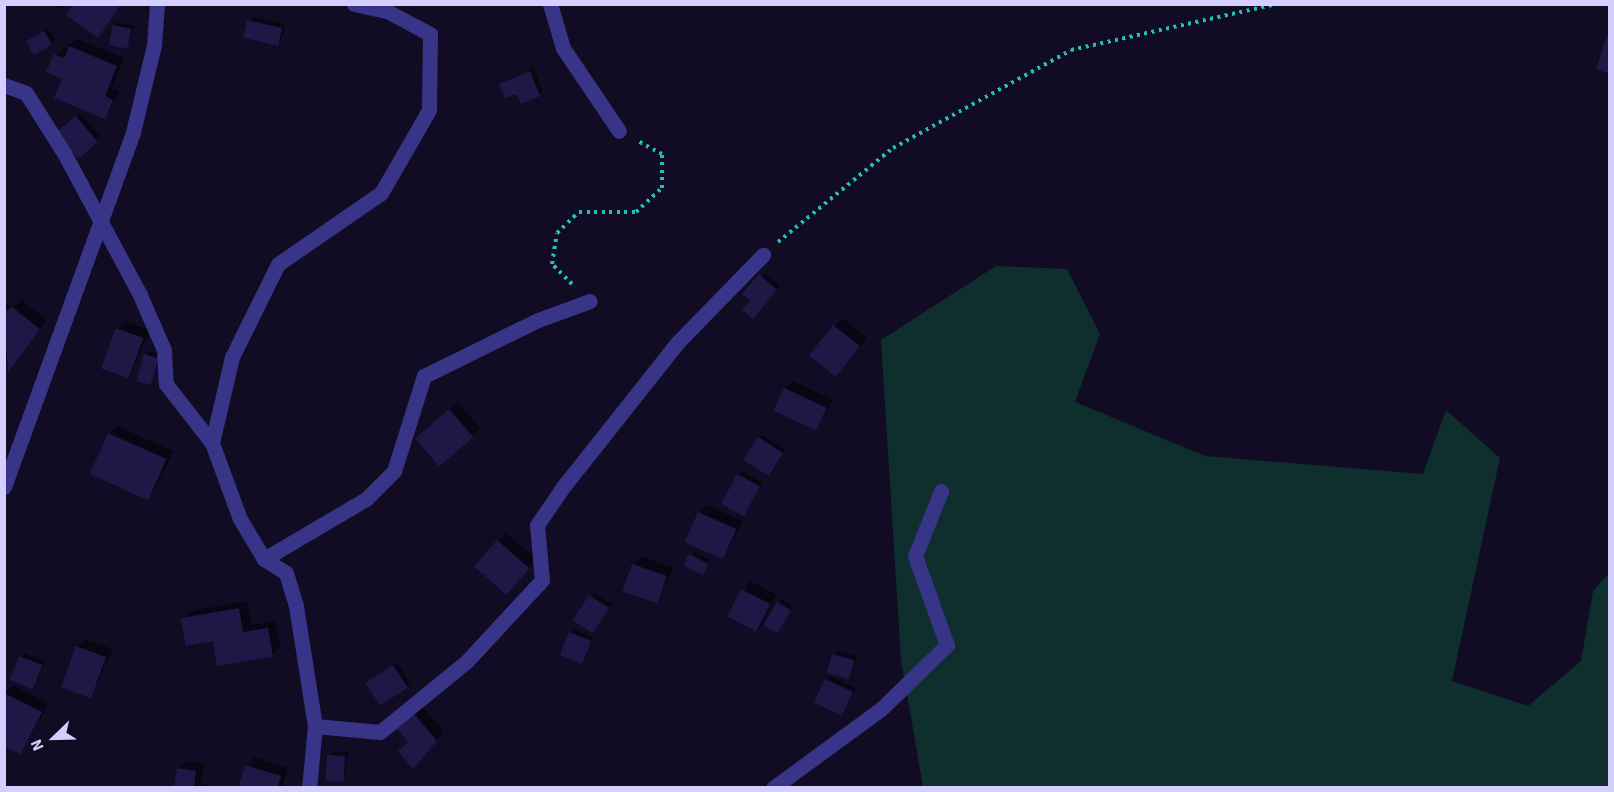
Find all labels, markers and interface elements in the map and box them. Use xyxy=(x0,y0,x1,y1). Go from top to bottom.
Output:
north arrow xyxy=(24,708,84,768)
text: N xyxy=(25,736,50,754)

